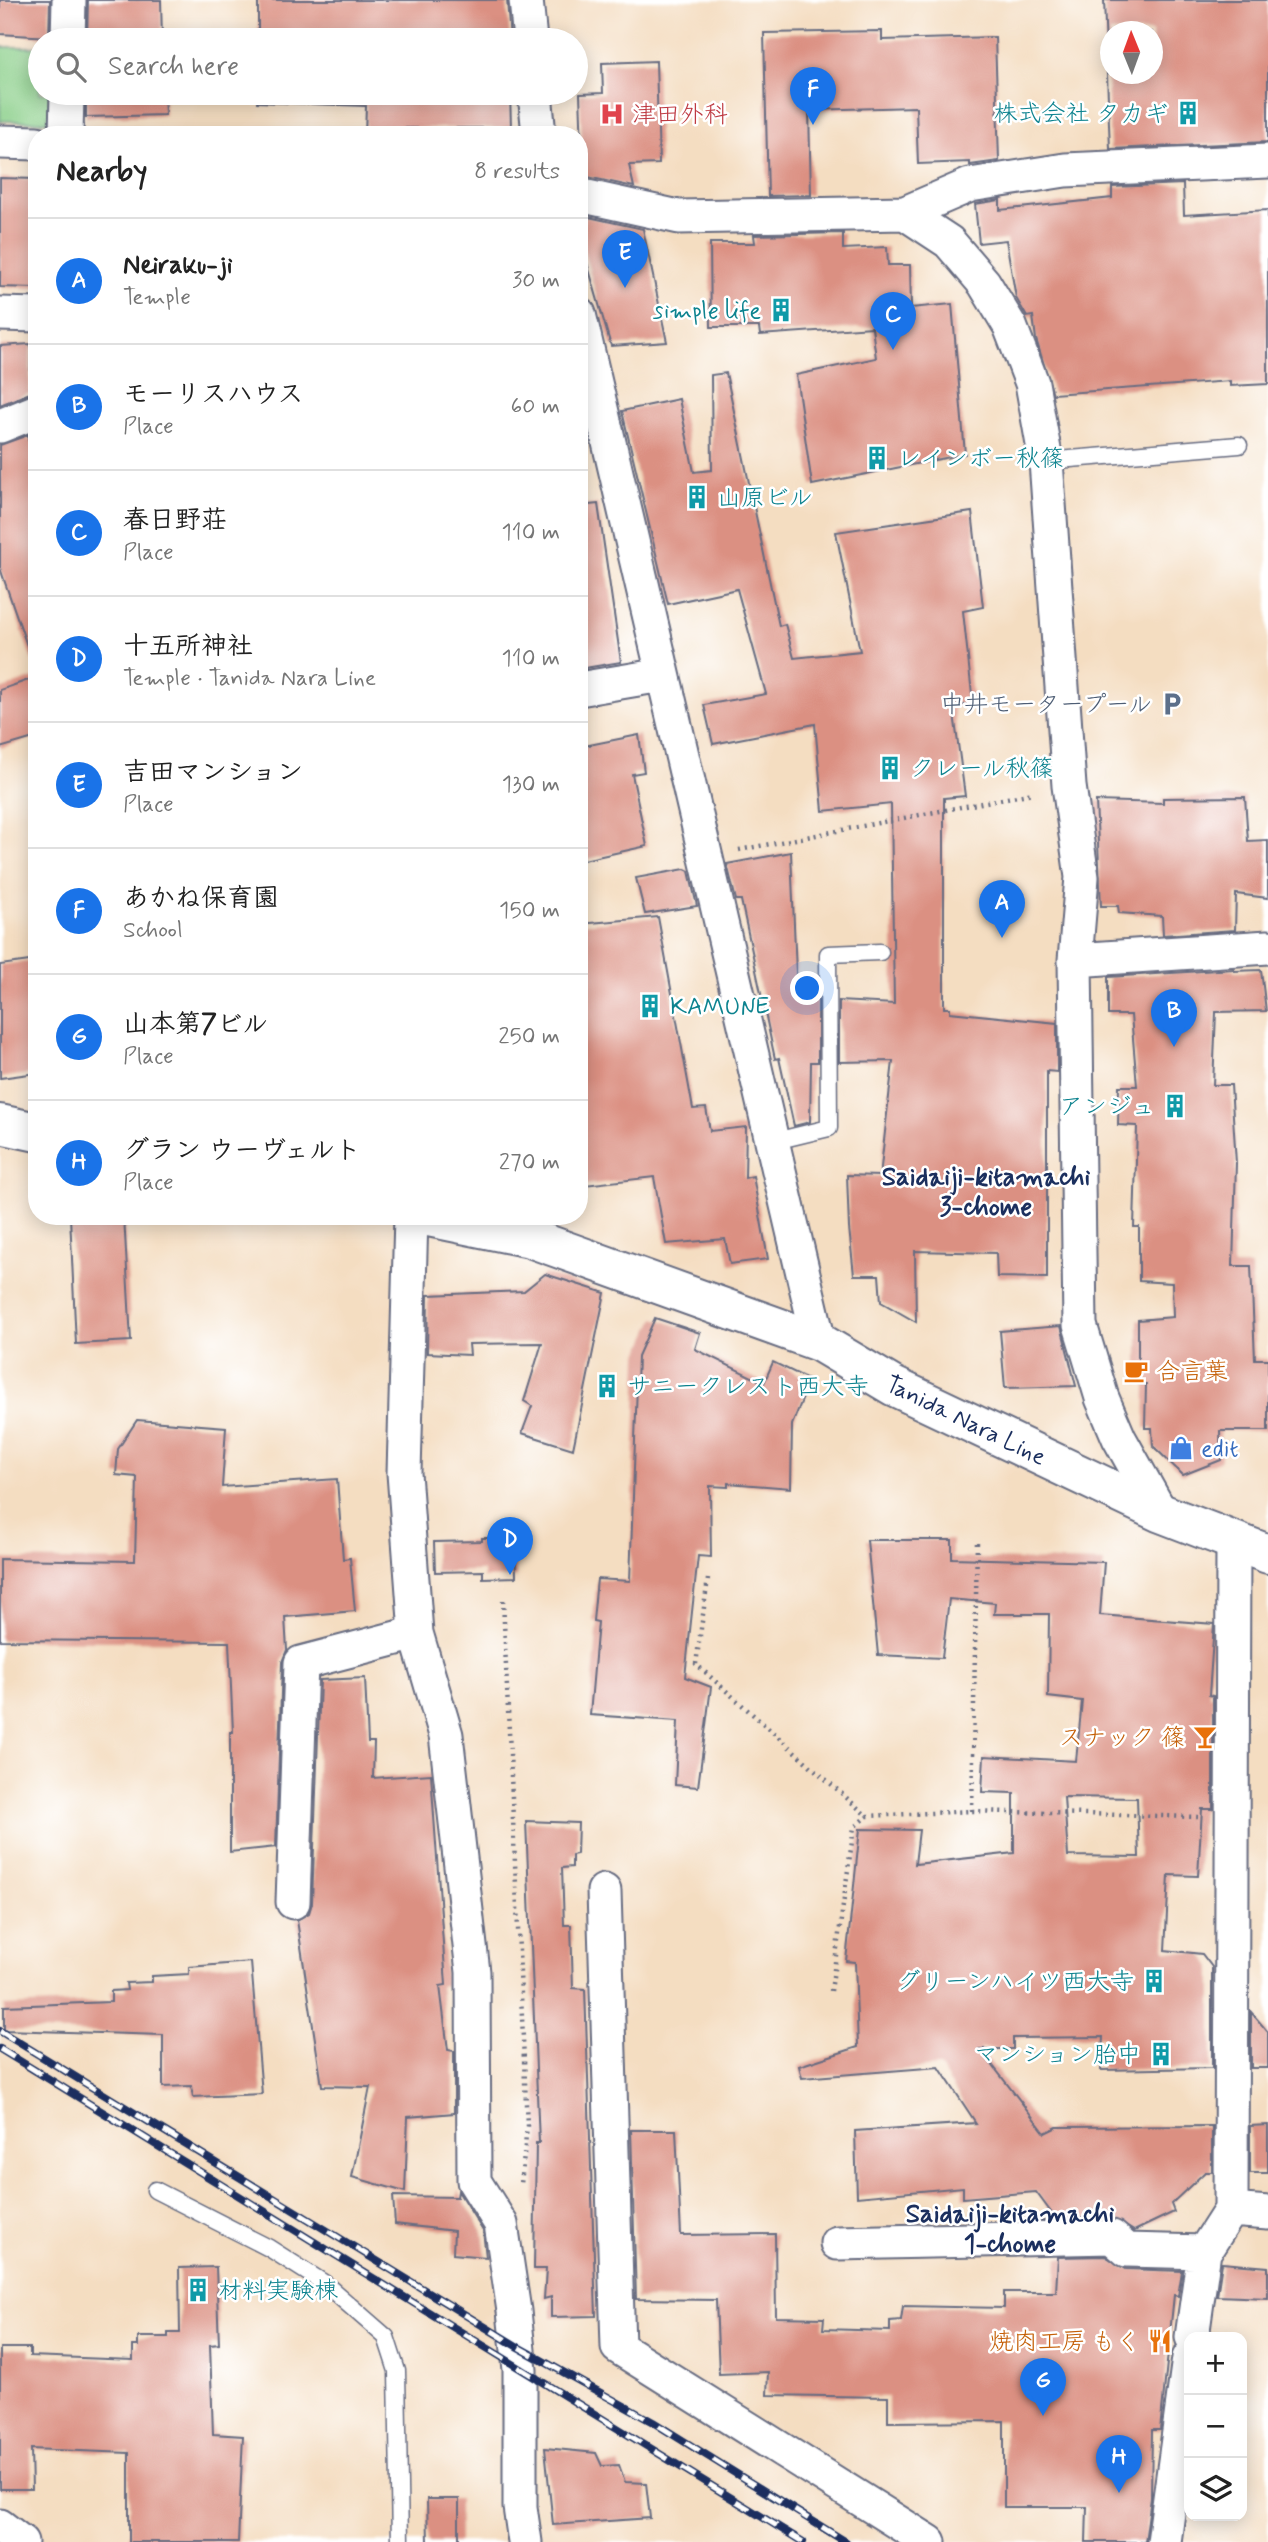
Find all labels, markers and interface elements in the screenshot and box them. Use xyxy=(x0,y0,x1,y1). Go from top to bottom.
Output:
north arrow xyxy=(1100,21,1163,84)
search box xyxy=(28,28,588,105)
icon: search xyxy=(52,48,90,86)
text: Search here xyxy=(108,50,239,84)
pin: F xyxy=(790,67,836,125)
place label: 株式会社 タカギ xyxy=(994,99,1168,130)
building icon: 株式会社 タカギ xyxy=(1174,99,1202,127)
hospital icon: 津田外科 xyxy=(598,100,626,128)
place label: 津田外科 xyxy=(632,100,728,131)
text: Nearby xyxy=(56,152,147,191)
text: 8 results xyxy=(474,157,560,187)
pin: E xyxy=(602,230,648,288)
text: Neiraku-ji xyxy=(123,249,233,283)
text: A xyxy=(71,266,87,296)
text: 30 m xyxy=(512,266,560,296)
text: Temple xyxy=(123,283,191,313)
pin: C xyxy=(870,292,916,350)
place label: simple life xyxy=(653,296,761,327)
building icon: simple life xyxy=(767,296,795,324)
text: モーリスハウス xyxy=(123,378,303,412)
text: B xyxy=(72,392,86,422)
text: 60 m xyxy=(511,392,560,422)
text: Place xyxy=(123,412,174,442)
building icon: レインボー秋篠 xyxy=(863,444,891,472)
place label: レインボー秋篠 xyxy=(897,444,1064,475)
building icon: 山原ビル xyxy=(683,483,711,511)
place label: 山原ビル xyxy=(717,483,813,514)
text: 春日野荘 xyxy=(123,504,227,538)
text: C xyxy=(71,518,87,548)
text: 110 m xyxy=(501,518,560,548)
text: Place xyxy=(123,538,174,568)
text: 十五所神社 xyxy=(123,630,253,664)
text: D xyxy=(71,644,87,674)
text: 110 m xyxy=(501,644,560,674)
text: Temple · Tanida Nara Line xyxy=(123,664,376,694)
place label: 中井モータープール xyxy=(940,690,1152,721)
parking icon: 中井モータープール xyxy=(1158,690,1186,718)
building icon: クレール秋篠 xyxy=(876,754,904,782)
place label: クレール秋篠 xyxy=(910,754,1054,785)
text: 吉田マンション xyxy=(123,756,303,790)
text: E xyxy=(72,770,86,800)
text: 130 m xyxy=(502,770,560,800)
text: Place xyxy=(123,790,174,820)
pin: A xyxy=(979,880,1025,938)
text: あかね保育園 xyxy=(123,882,279,916)
text: F xyxy=(73,896,85,926)
text: 150 m xyxy=(499,896,560,926)
text: School xyxy=(123,916,183,946)
your location xyxy=(790,971,824,1005)
pin: B xyxy=(1151,989,1197,1047)
building icon: KAMUNE xyxy=(636,992,664,1020)
place label: KAMUNE xyxy=(670,992,770,1023)
text: 山本第7ビル xyxy=(123,1008,268,1042)
text: G xyxy=(71,1022,87,1052)
text: 250 m xyxy=(498,1022,560,1052)
text: Place xyxy=(123,1042,174,1072)
place label: アンジュ xyxy=(1059,1092,1155,1123)
building icon: アンジュ xyxy=(1161,1092,1189,1120)
text: グラン ウーヴェルト xyxy=(123,1134,361,1168)
text: H xyxy=(71,1148,87,1178)
text: 270 m xyxy=(499,1148,560,1178)
district label: Saidaiji-kitamachi 3-chome xyxy=(882,1161,1090,1225)
text: Place xyxy=(123,1168,174,1198)
cafe icon: 合言葉 xyxy=(1122,1357,1150,1385)
place label: 合言葉 xyxy=(1156,1357,1228,1388)
street label: Tanida Nara Line xyxy=(880,1369,1051,1474)
building icon: サニークレスト西大寺 xyxy=(593,1372,621,1400)
place label: サニークレスト西大寺 xyxy=(627,1372,868,1403)
shop icon: edit xyxy=(1167,1434,1195,1462)
place label: edit xyxy=(1201,1434,1238,1465)
pin: D xyxy=(487,1517,533,1575)
place label: スナック 篠 xyxy=(1059,1723,1185,1754)
bar icon: スナック 篠 xyxy=(1191,1723,1219,1751)
place label: グリーンハイツ西大寺 xyxy=(896,1967,1134,1998)
building icon: グリーンハイツ西大寺 xyxy=(1140,1967,1168,1995)
place label: マンション胎中 xyxy=(974,2040,1141,2071)
building icon: マンション胎中 xyxy=(1147,2040,1175,2068)
district label: Saidaiji-kitamachi 1-chome xyxy=(906,2198,1114,2262)
building icon: 材料実験棟 xyxy=(184,2276,212,2304)
place label: 材料実験棟 xyxy=(218,2276,338,2307)
place label: 焼肉工房 もく xyxy=(990,2327,1140,2358)
restaurant icon: 焼肉工房 もく xyxy=(1146,2327,1174,2355)
map controls xyxy=(1184,2332,1247,2521)
button: + xyxy=(1184,2332,1247,2395)
pin: G xyxy=(1020,2358,1066,2416)
button: − xyxy=(1184,2395,1247,2458)
pin: H xyxy=(1096,2435,1142,2493)
button: layers xyxy=(1184,2458,1247,2521)

